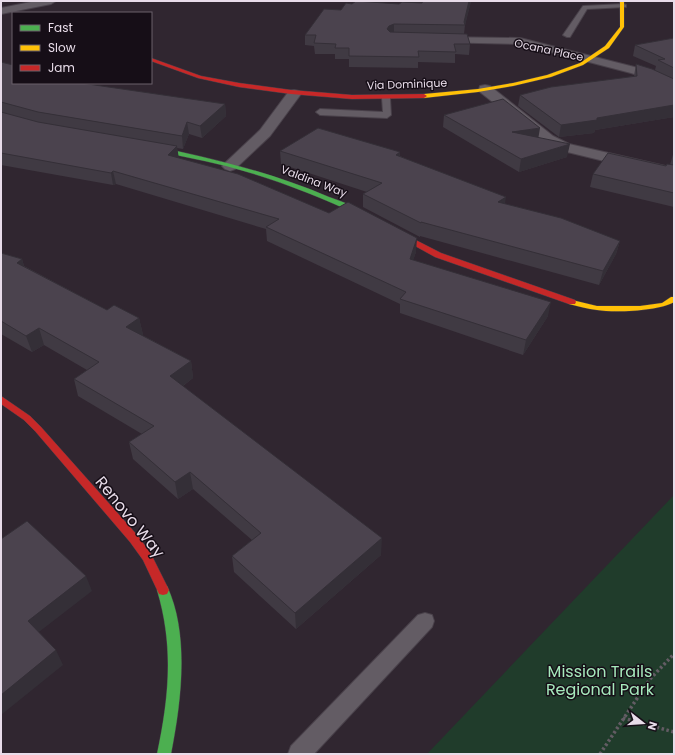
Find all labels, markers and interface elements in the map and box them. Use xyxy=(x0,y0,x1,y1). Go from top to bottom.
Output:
legend xyxy=(12,12,152,84)
text: Fast xyxy=(48,19,73,36)
street label: Ocana Place xyxy=(513,35,585,65)
text: Slow xyxy=(48,39,76,56)
text: Jam xyxy=(48,59,75,76)
street label: Via Dominique xyxy=(367,75,448,93)
street label: Valdina Way xyxy=(279,161,350,201)
street label: Renovo Way xyxy=(90,471,170,563)
park label: Mission Trails Regional Park xyxy=(546,660,655,701)
north arrow xyxy=(623,703,663,743)
text: N xyxy=(644,720,661,732)

